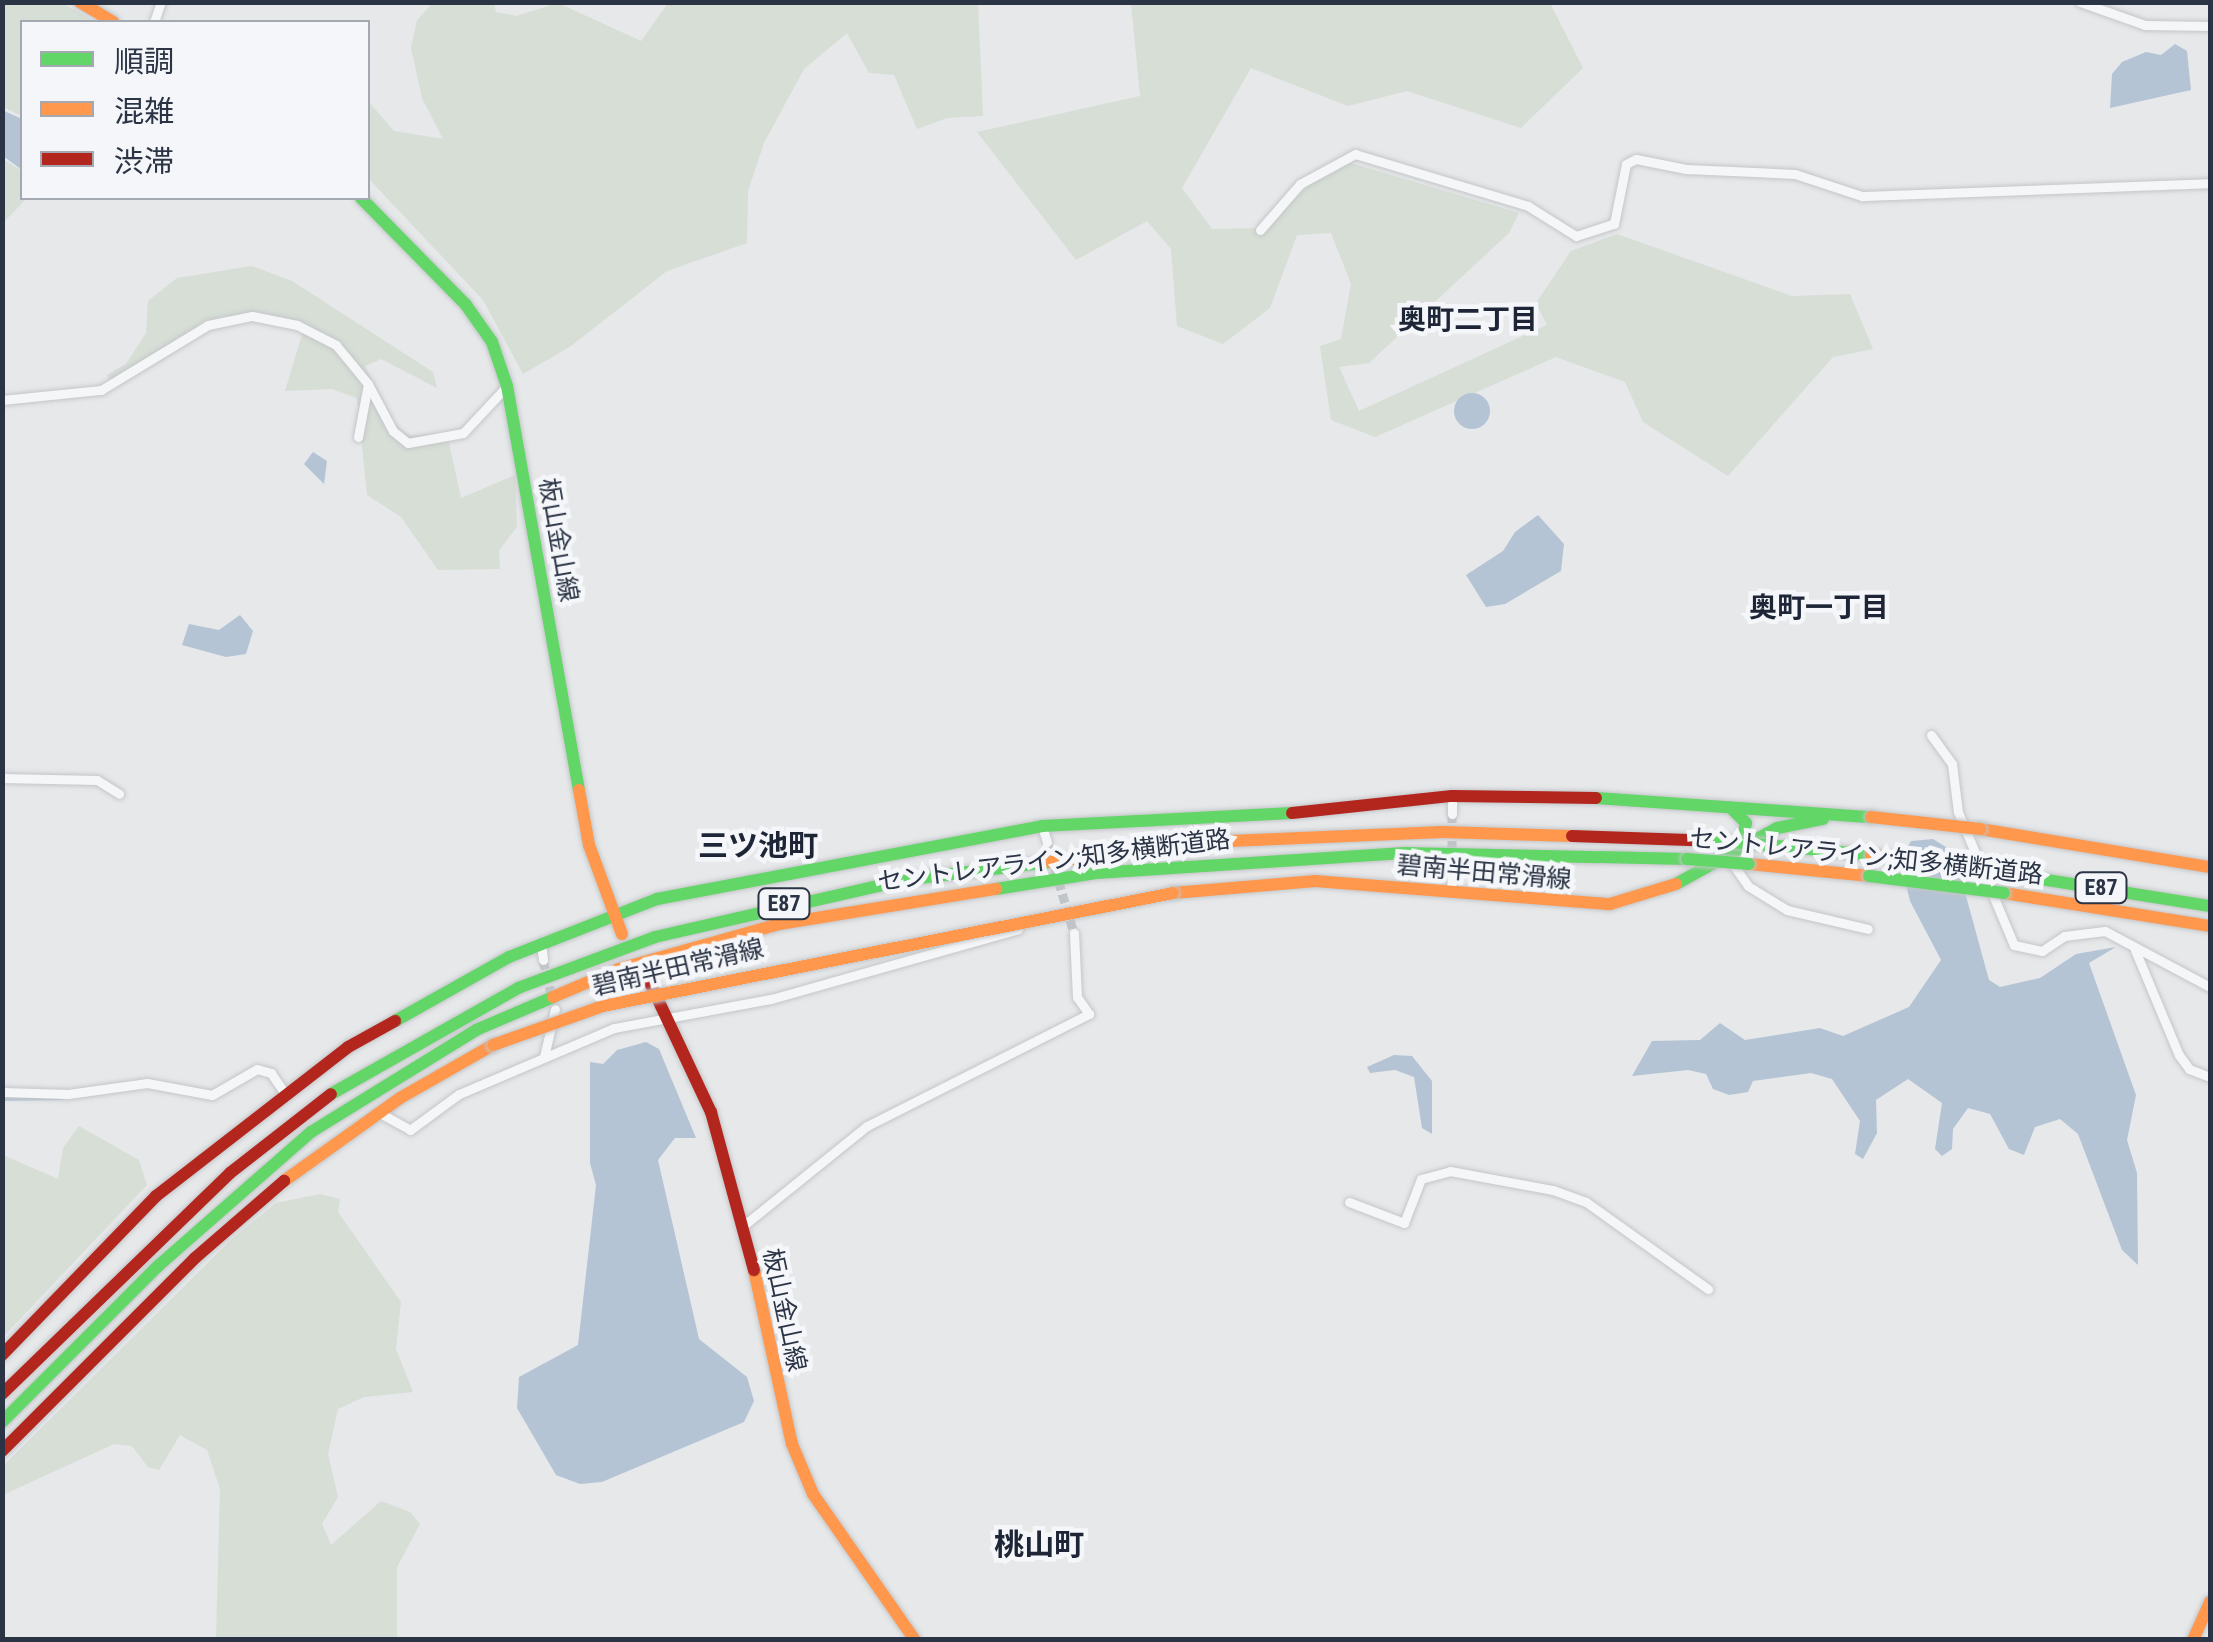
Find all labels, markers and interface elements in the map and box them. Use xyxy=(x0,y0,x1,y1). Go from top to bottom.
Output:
legend xyxy=(20,20,370,200)
text: 順調 xyxy=(114,44,174,79)
text: 混雑 xyxy=(114,94,174,129)
text: 渋滞 xyxy=(114,144,174,179)
district label: 奥町二丁目 xyxy=(1398,303,1538,337)
street label: 板山金山線 xyxy=(532,476,584,604)
district label: 奥町一丁目 xyxy=(1749,591,1889,625)
street label: セントレアライン;知多横断道路 xyxy=(876,824,1232,898)
street label: セントレアライン;知多横断道路 xyxy=(1688,824,2044,890)
district label: 三ツ池町 xyxy=(698,828,818,864)
street label: 碧南半田常滑線 xyxy=(1396,850,1572,896)
road number: E87 xyxy=(2074,871,2128,905)
road number: E87 xyxy=(756,887,812,921)
street label: 碧南半田常滑線 xyxy=(589,934,767,1002)
street label: 板山金山線 xyxy=(756,1246,812,1374)
district label: 桃山町 xyxy=(994,1527,1084,1563)

